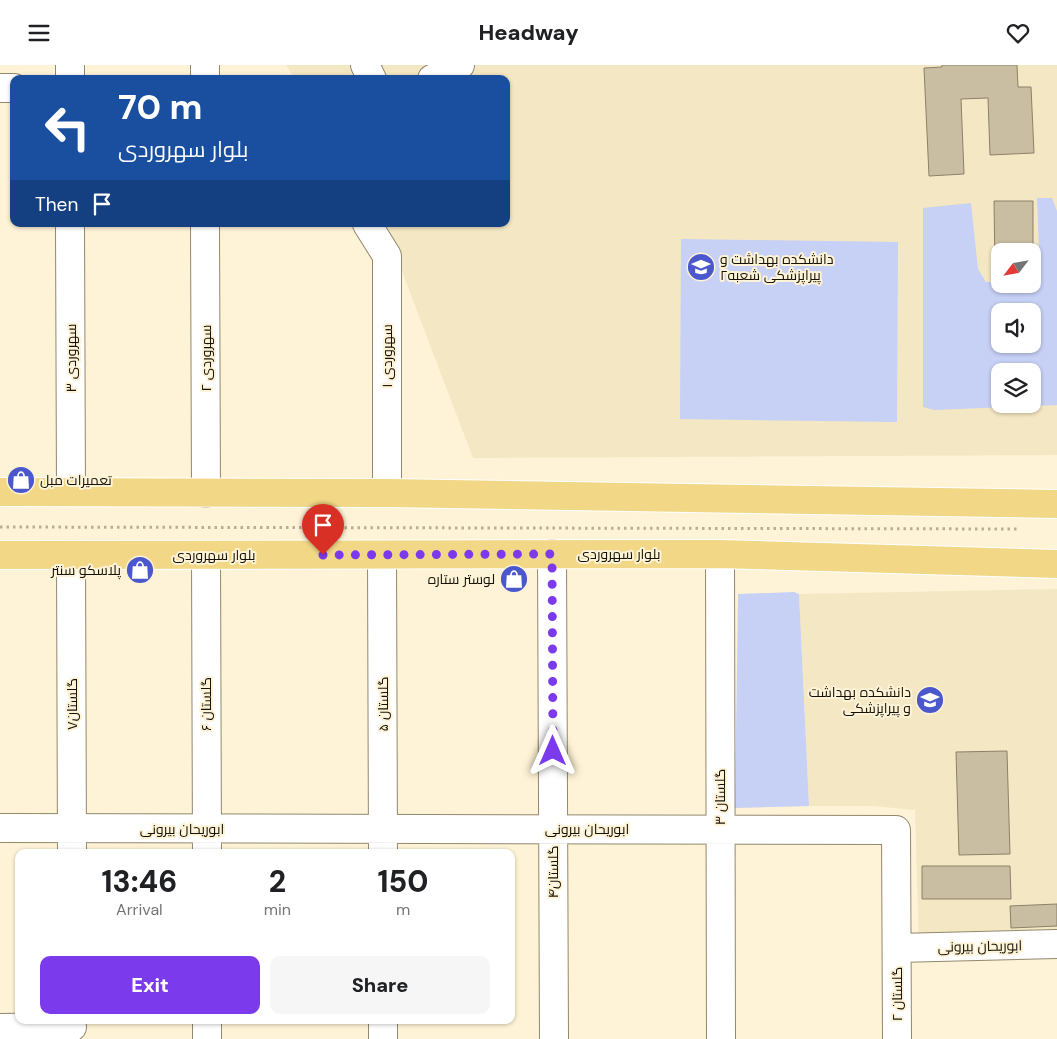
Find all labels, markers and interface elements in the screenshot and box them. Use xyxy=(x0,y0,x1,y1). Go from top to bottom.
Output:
text: Headway xyxy=(478,18,579,47)
icon: menu xyxy=(25,19,53,47)
icon: heart xyxy=(1004,19,1032,47)
text: 70 m xyxy=(118,84,202,130)
icon: left xyxy=(35,95,100,160)
text: بلوار سهروردی xyxy=(118,135,248,164)
icon: arrive xyxy=(88,190,116,218)
text: Then xyxy=(35,192,78,217)
north arrow xyxy=(991,243,1041,293)
map controls xyxy=(991,243,1041,413)
place label: دانشکده بهداشت و پیراپزشکى شعبه۲ xyxy=(720,250,834,285)
school or university icon: دانشکده بهداشت و پیراپزشکى شعبه۲ xyxy=(686,252,716,282)
button: sound xyxy=(991,303,1041,353)
street label: سهروردی ۳ xyxy=(62,324,80,392)
street label: سهروردی ۱ xyxy=(378,324,396,388)
street label: سهروردی ۲ xyxy=(197,325,215,391)
button: layers xyxy=(991,363,1041,413)
shop icon: تعمیرات مبل xyxy=(6,465,36,495)
place label: تعمیرات مبل xyxy=(40,471,112,489)
pin xyxy=(302,504,344,555)
icon: arrive xyxy=(309,511,337,539)
street label: بلوار سهروردی xyxy=(578,545,660,563)
street label: بلوار سهروردی xyxy=(173,546,255,564)
shop icon: پلاسکو سنتر xyxy=(125,555,155,585)
place label: پلاسکو سنتر xyxy=(50,561,121,580)
shop icon: لوستر ستاره xyxy=(499,564,529,594)
place label: لوستر ستاره xyxy=(428,570,495,588)
street label: گلستان ۶ xyxy=(197,677,215,731)
street label: گلستان ۵ xyxy=(374,677,392,731)
street label: گلستان۷ xyxy=(63,678,81,730)
place label: دانشکده بهداشت و پیراپزشکی xyxy=(809,683,911,718)
school or university icon: دانشکده بهداشت و پیراپزشکی xyxy=(915,685,945,715)
position arrow xyxy=(526,724,578,776)
street label: گلستان ۳ xyxy=(711,769,729,825)
street label: ابوریحان بیرونی xyxy=(140,820,224,838)
street label: ابوریحان بیرونی xyxy=(545,820,629,838)
street label: گلستان۴ xyxy=(544,846,562,898)
text: 13:46 xyxy=(102,862,177,901)
text: 2 xyxy=(269,862,286,901)
text: 150 xyxy=(378,862,428,901)
text: Arrival xyxy=(116,899,163,920)
text: min xyxy=(264,899,291,920)
text: m xyxy=(396,899,410,920)
street label: ابوریحان بیرونی xyxy=(938,936,1022,956)
button: Exit xyxy=(40,956,260,1014)
button: Share xyxy=(270,956,490,1014)
street label: گلستان ۲ xyxy=(888,967,906,1021)

